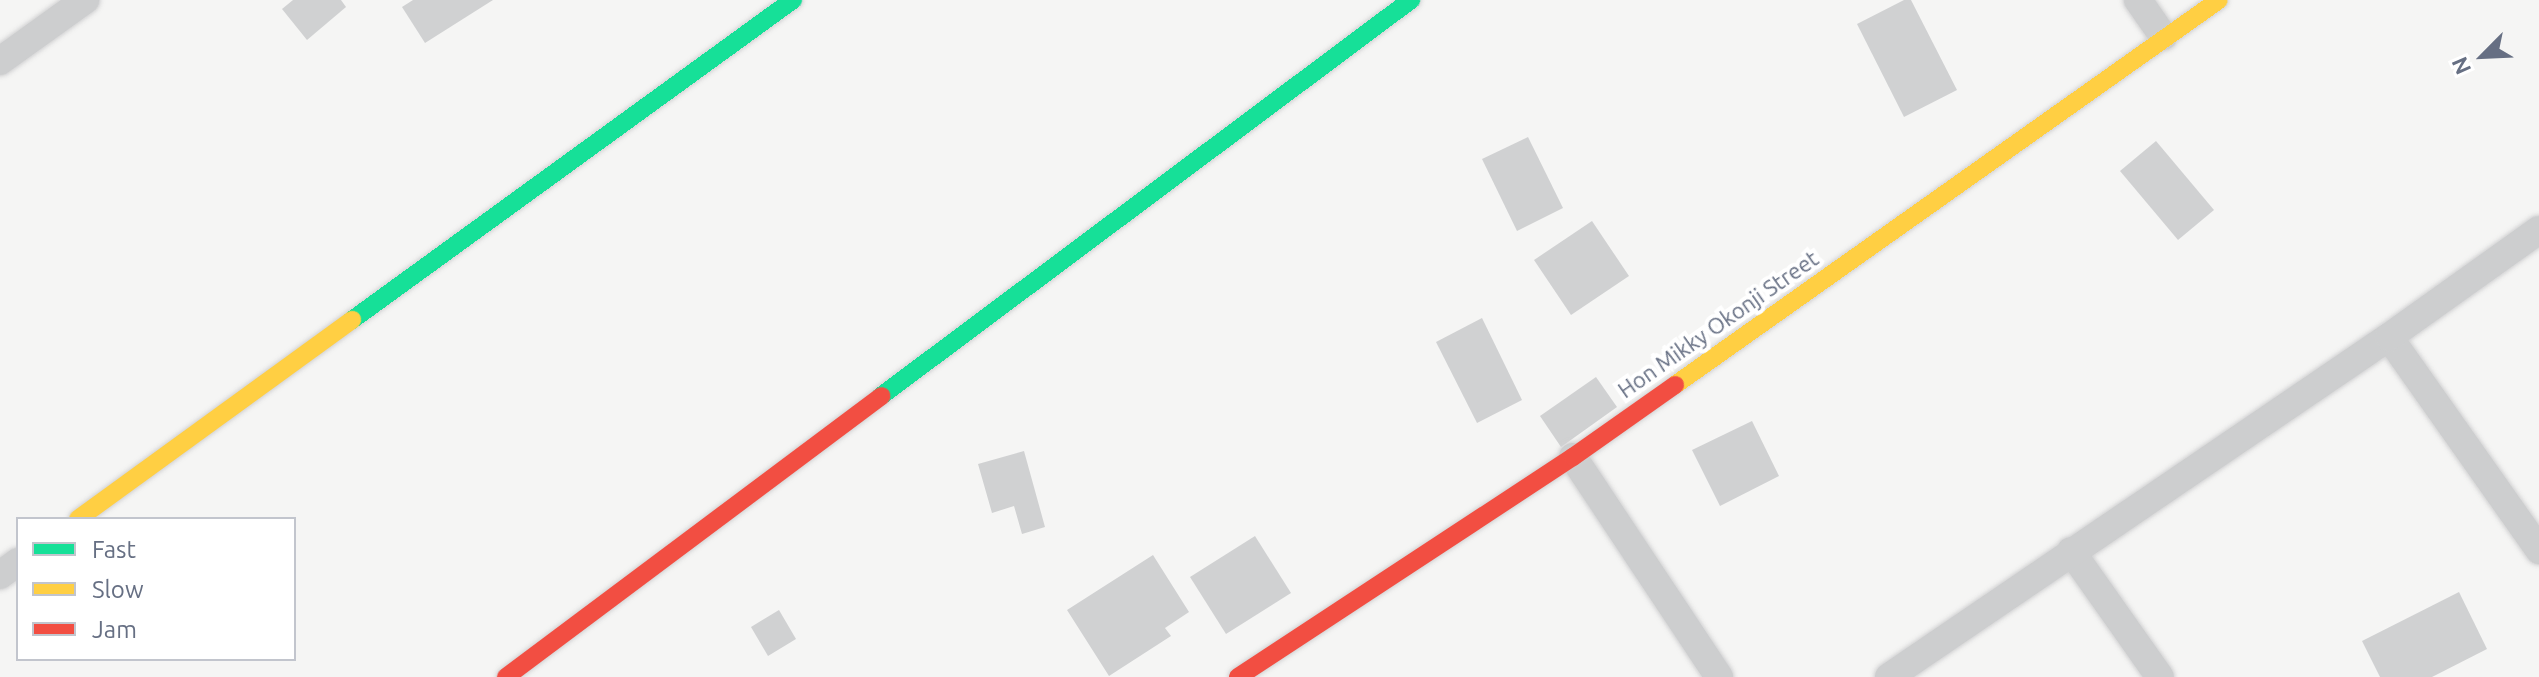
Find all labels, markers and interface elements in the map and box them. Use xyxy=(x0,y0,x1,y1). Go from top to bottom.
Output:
north arrow xyxy=(2443,16,2523,96)
text: N xyxy=(2446,53,2475,79)
street label: Hon Mikky Okonji Street xyxy=(1613,245,1823,403)
legend xyxy=(16,517,296,661)
text: Fast xyxy=(92,536,136,563)
text: Slow xyxy=(92,576,144,603)
text: Jam xyxy=(92,616,137,643)

